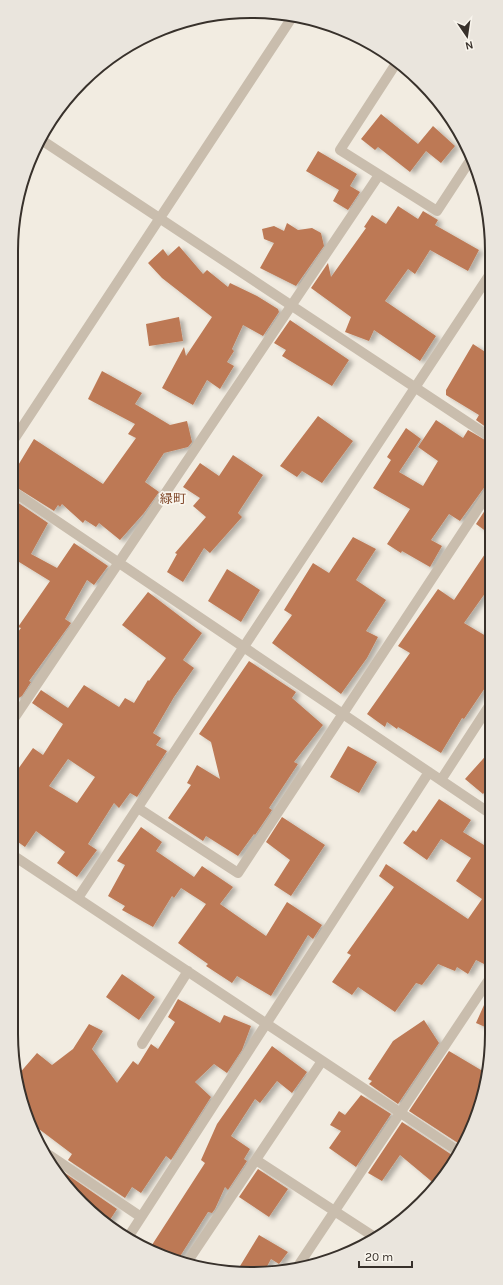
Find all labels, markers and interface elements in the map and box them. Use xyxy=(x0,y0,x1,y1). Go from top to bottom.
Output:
north arrow xyxy=(447,16,487,56)
text: N xyxy=(464,38,474,52)
district label: 緑町 xyxy=(160,491,186,506)
scale bar xyxy=(359,1243,412,1269)
text: 20 m xyxy=(365,1250,393,1264)

